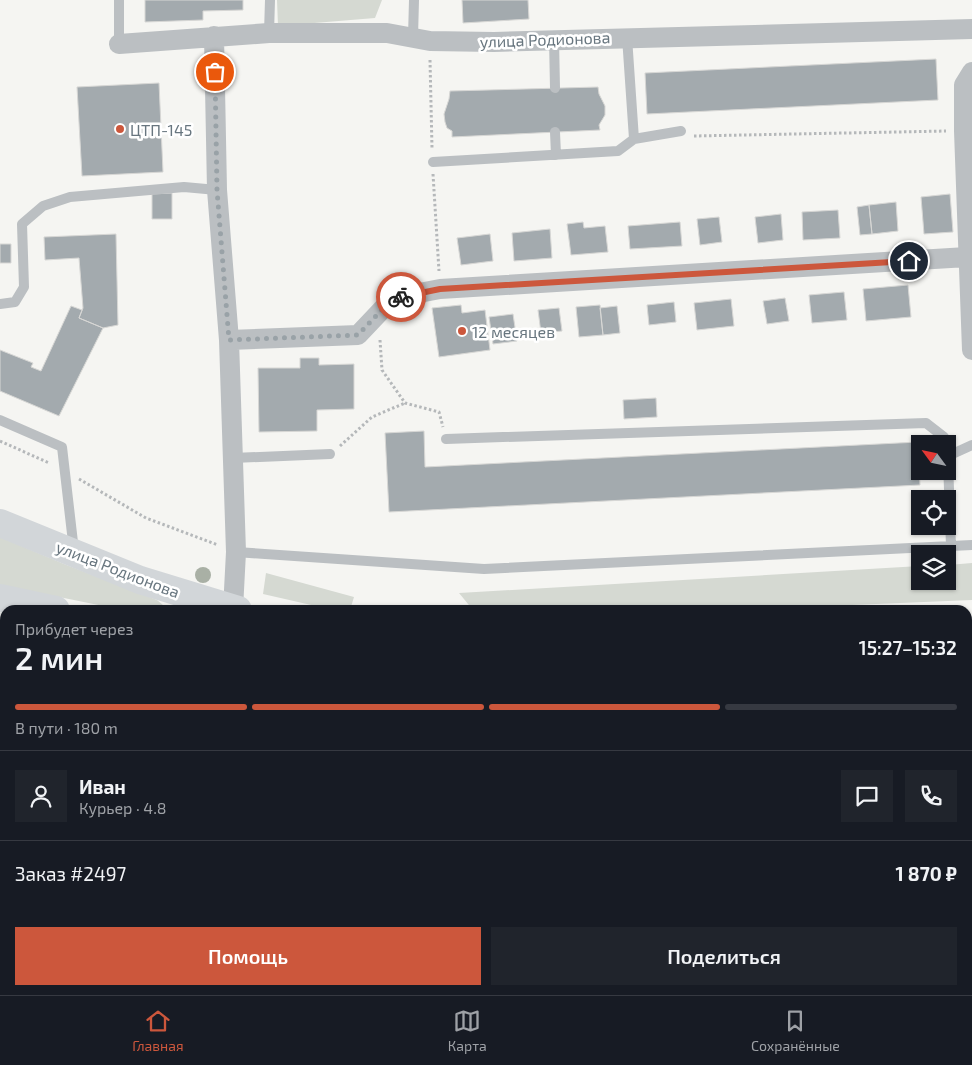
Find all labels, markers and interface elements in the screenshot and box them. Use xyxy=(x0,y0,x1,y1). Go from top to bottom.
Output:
street label: улица Родионова xyxy=(479,27,611,52)
pin xyxy=(194,51,236,93)
icon: bag xyxy=(201,58,229,86)
place label: ЦТП-145 xyxy=(130,120,192,139)
marker: ЦТП-145 xyxy=(114,123,126,135)
pin xyxy=(888,240,930,282)
icon: home xyxy=(895,247,923,275)
courier xyxy=(376,272,426,322)
icon: bike xyxy=(387,283,415,311)
place label: 12 месяцев xyxy=(472,322,555,341)
marker: 12 месяцев xyxy=(456,325,468,337)
north arrow xyxy=(911,435,956,480)
map controls xyxy=(911,435,956,590)
button: locate xyxy=(911,490,956,535)
street label: улица Родионова xyxy=(53,537,182,602)
button: layers xyxy=(911,545,956,590)
text: Прибудет через xyxy=(15,619,133,638)
text: 15:27–15:32 xyxy=(859,636,957,659)
text: 2 мин xyxy=(15,638,103,676)
text: В пути · 180 m xyxy=(15,718,118,737)
button: person xyxy=(15,770,67,822)
button: chat xyxy=(841,770,893,822)
button: phone xyxy=(905,770,957,822)
text: Иван xyxy=(79,775,126,798)
text: Курьер · 4.8 xyxy=(79,798,167,817)
text: Заказ #2497 xyxy=(15,862,126,885)
text: 1 870 ₽ xyxy=(895,862,957,885)
button: Помощь xyxy=(15,927,481,985)
button: Поделиться xyxy=(491,927,957,985)
tab: Главная xyxy=(132,1007,184,1054)
tab: Карта xyxy=(448,1007,487,1054)
tab: Сохранённые xyxy=(751,1007,840,1054)

